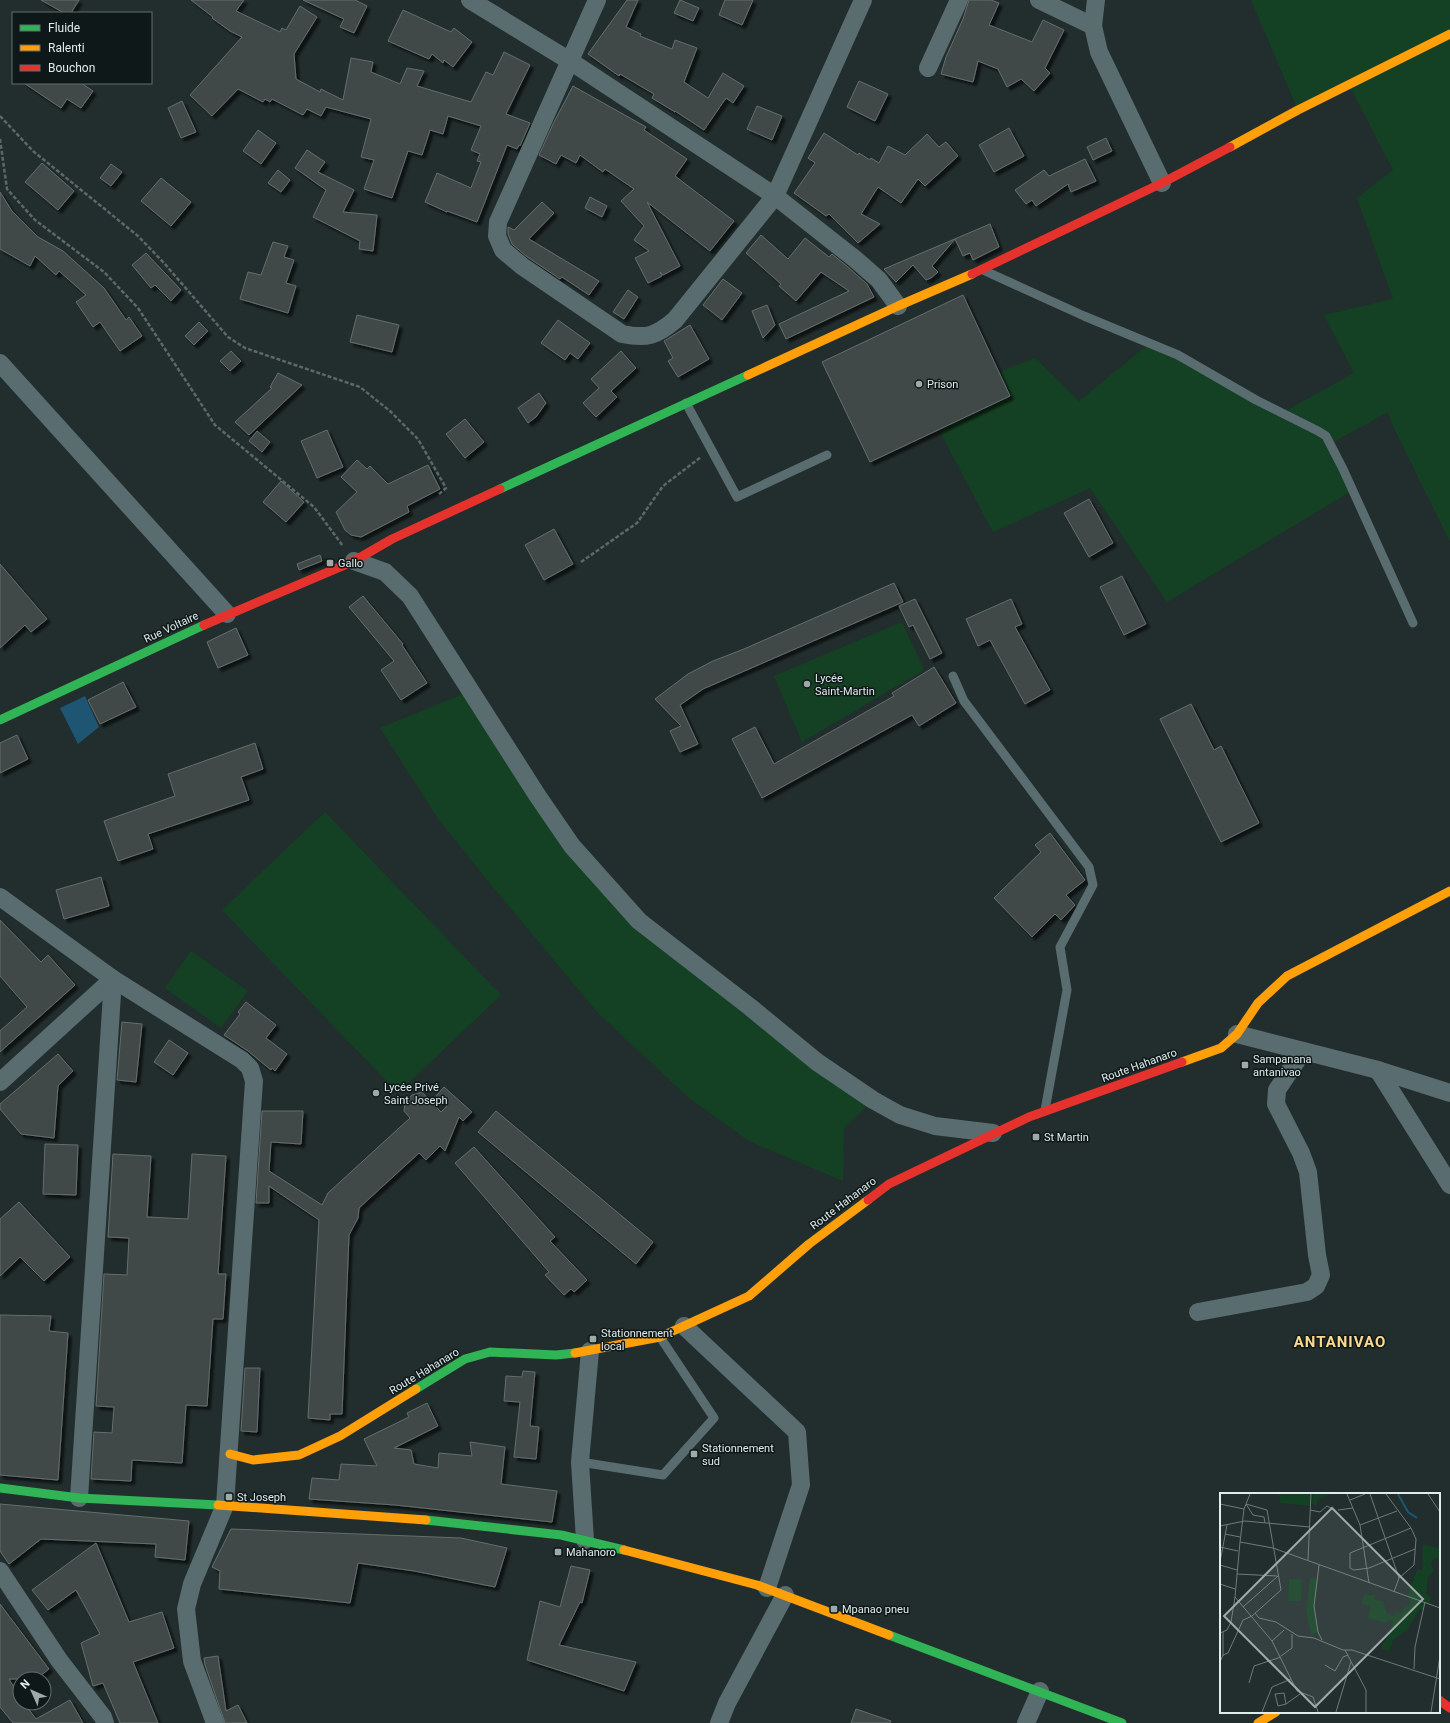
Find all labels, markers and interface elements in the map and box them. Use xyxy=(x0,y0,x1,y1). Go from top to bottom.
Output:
legend xyxy=(12,12,152,84)
text: Fluide xyxy=(48,21,80,35)
text: Ralenti xyxy=(48,41,85,55)
text: Bouchon xyxy=(48,61,95,75)
place label: Prison xyxy=(927,378,958,391)
marker: Prison xyxy=(914,379,924,389)
place label: Gallo xyxy=(338,557,363,570)
marker: Gallo xyxy=(325,558,335,568)
street label: Rue Voltaire xyxy=(142,609,201,646)
place label: Lycée Saint-Martin xyxy=(815,672,875,698)
marker: Lycée Saint-Martin xyxy=(802,679,812,689)
street label: Route Hahanaro xyxy=(1100,1046,1179,1085)
place label: Sampanana antanivao xyxy=(1253,1053,1311,1079)
marker: Sampanana antanivao xyxy=(1240,1060,1250,1070)
place label: Lycée Privé Saint Joseph xyxy=(384,1081,448,1107)
marker: Lycée Privé Saint Joseph xyxy=(371,1088,381,1098)
place label: St Martin xyxy=(1044,1131,1089,1144)
marker: St Martin xyxy=(1031,1132,1041,1142)
street label: Route Hahanaro xyxy=(808,1174,879,1232)
place label: Stationnement local xyxy=(601,1327,673,1353)
district label: ANTANIVAO xyxy=(1294,1333,1386,1351)
marker: Stationnement local xyxy=(588,1334,598,1344)
street label: Route Hahanaro xyxy=(387,1345,462,1397)
place label: Stationnement sud xyxy=(702,1442,774,1468)
marker: Stationnement sud xyxy=(689,1449,699,1459)
place label: St Joseph xyxy=(237,1491,286,1504)
marker: St Joseph xyxy=(224,1492,234,1502)
inset map xyxy=(1220,1493,1440,1713)
place label: Mahanoro xyxy=(566,1546,616,1559)
marker: Mahanoro xyxy=(553,1547,563,1557)
place label: Mpanao pneu xyxy=(842,1603,909,1616)
marker: Mpanao pneu xyxy=(829,1604,839,1614)
north arrow xyxy=(12,1671,52,1711)
text: N xyxy=(18,1677,33,1692)

